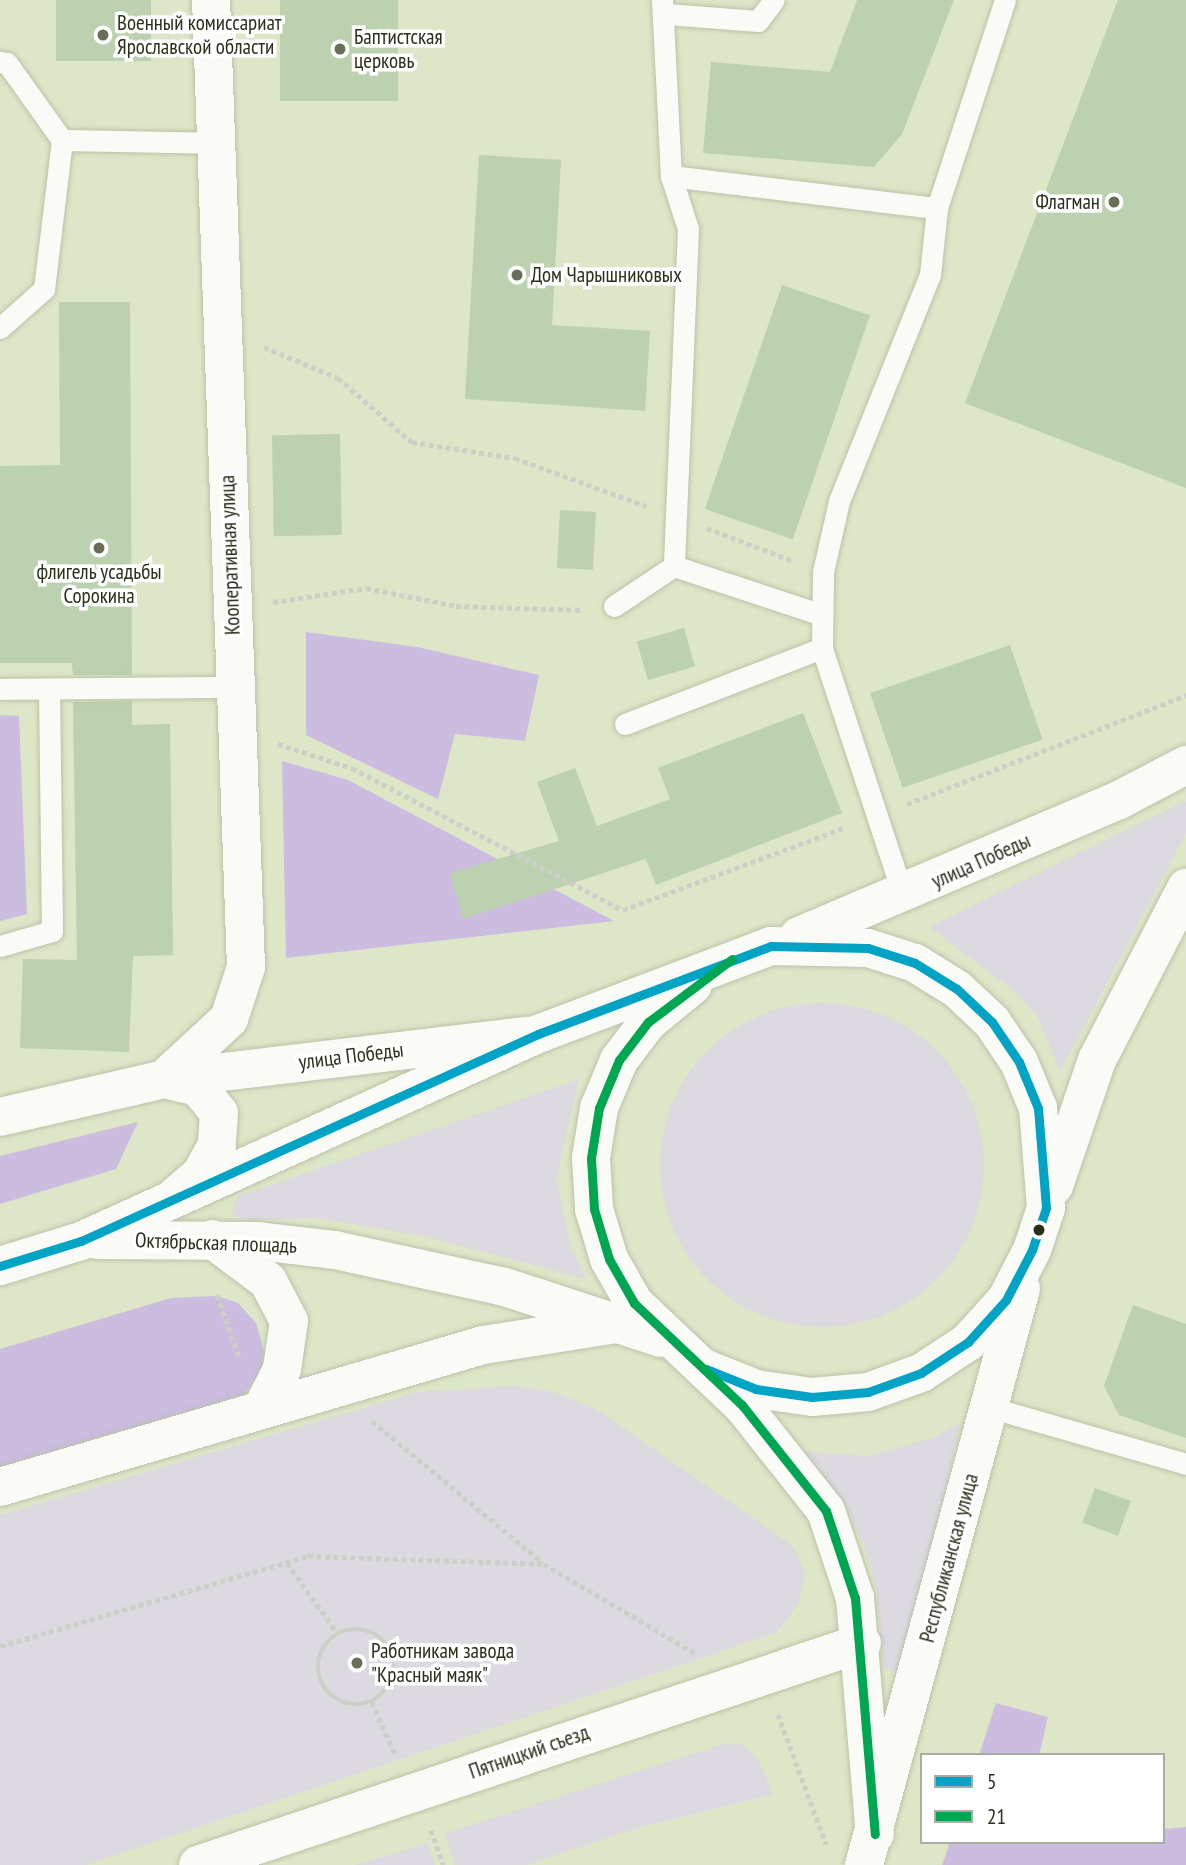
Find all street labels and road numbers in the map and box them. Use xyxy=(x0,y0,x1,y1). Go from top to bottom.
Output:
street label: Кооперативная улица xyxy=(215,474,245,636)
street label: улица Победы xyxy=(928,828,1034,894)
street label: улица Победы xyxy=(297,1037,405,1075)
street label: Октябрьская площадь xyxy=(135,1228,297,1258)
street label: Республиканская улица xyxy=(914,1471,984,1645)
street label: Пятницкий съезд xyxy=(466,1720,592,1784)

